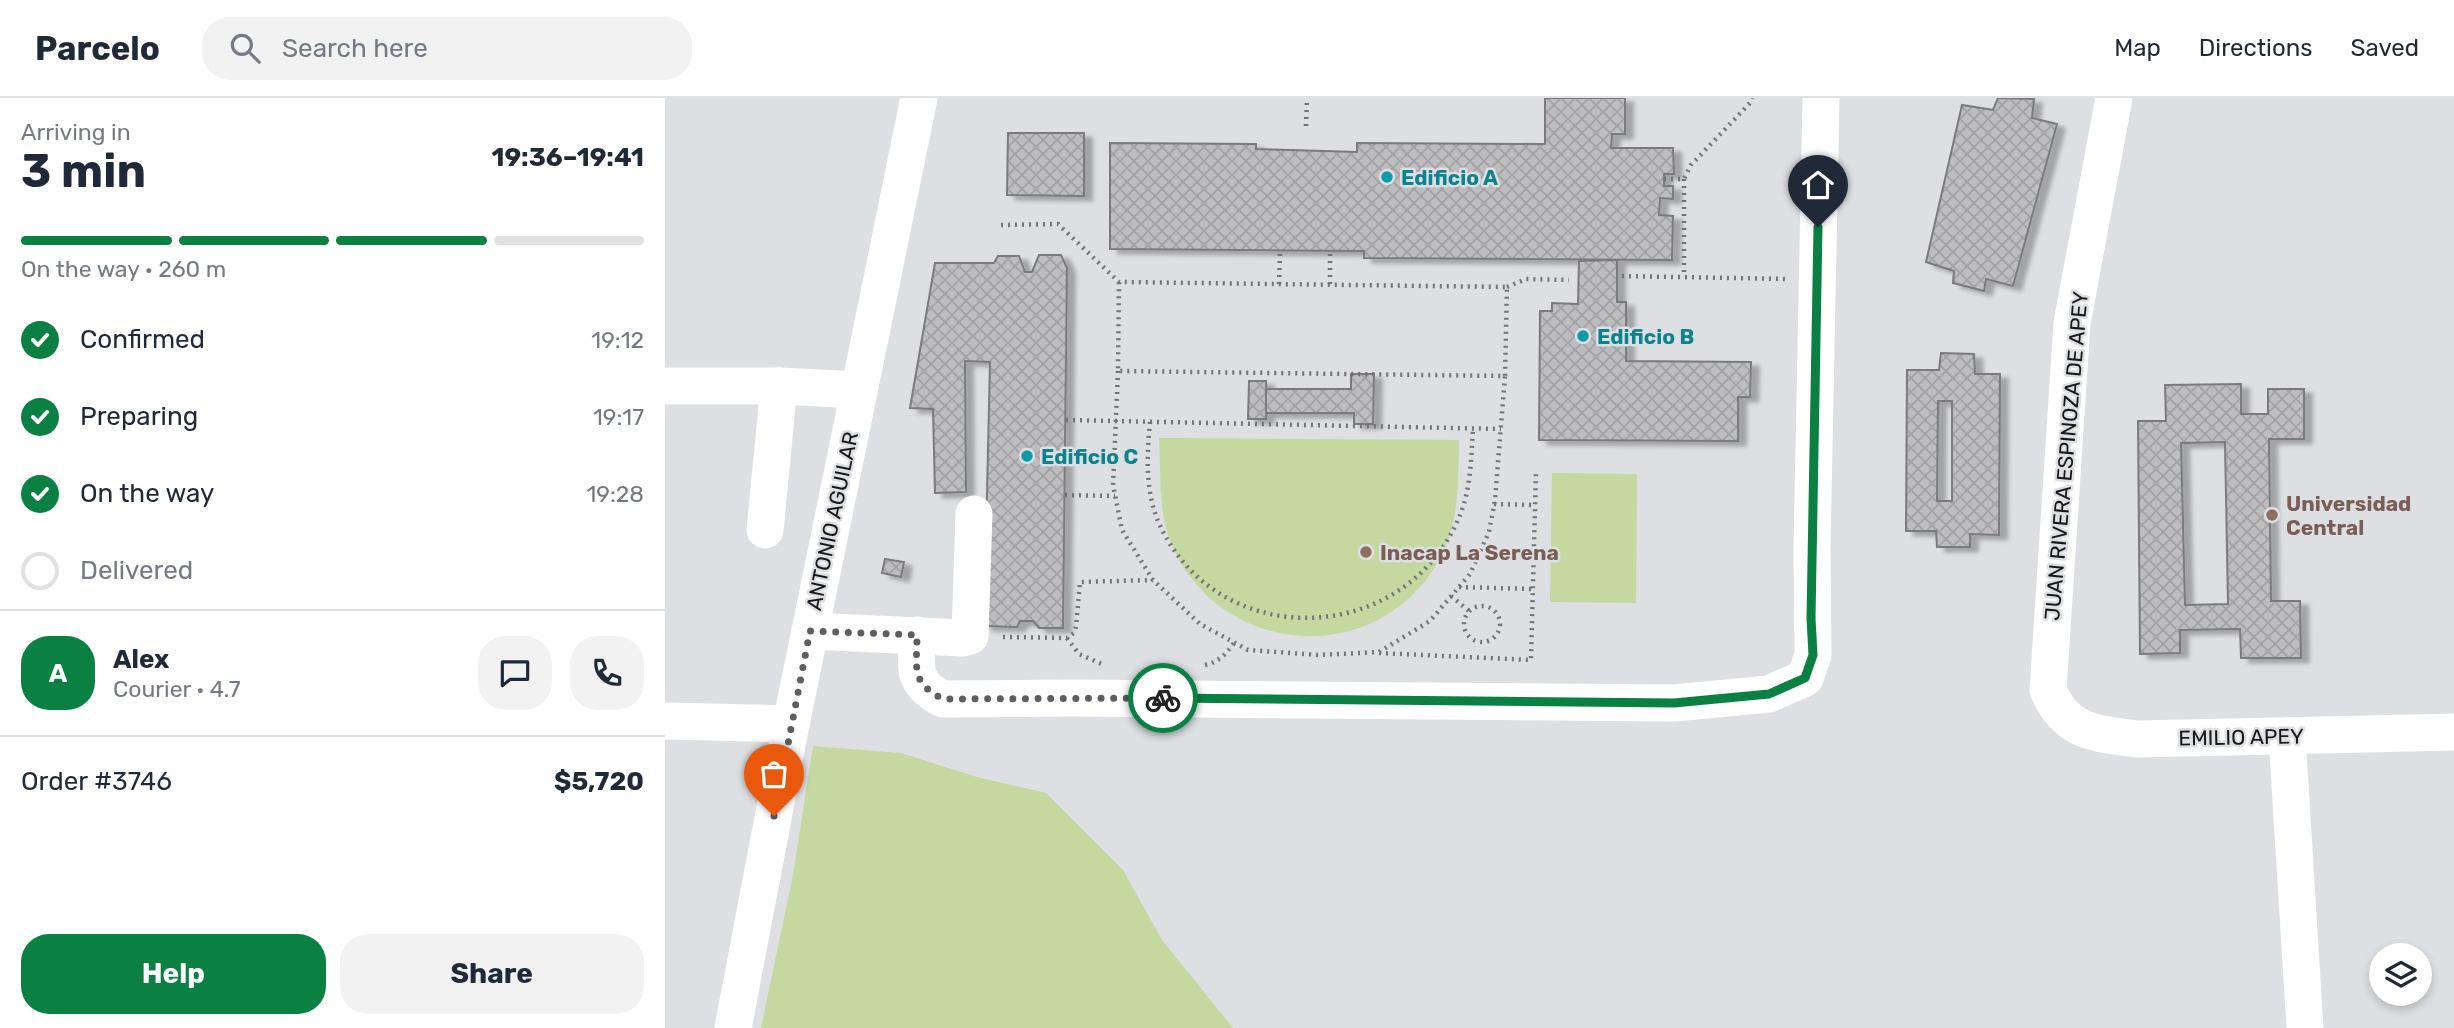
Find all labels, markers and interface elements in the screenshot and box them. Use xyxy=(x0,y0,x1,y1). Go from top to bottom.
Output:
search box xyxy=(202,17,692,80)
text: Parcelo xyxy=(35,29,160,68)
icon: search xyxy=(226,29,264,67)
text: Search here xyxy=(282,33,428,64)
text: Map xyxy=(2114,34,2161,62)
text: Directions xyxy=(2199,34,2312,62)
text: Saved xyxy=(2350,34,2419,62)
text: Arriving in xyxy=(21,118,131,146)
text: 19:36–19:41 xyxy=(491,142,644,173)
text: 3 min xyxy=(21,144,146,199)
pin xyxy=(1788,155,1848,227)
place label: Edificio A xyxy=(1401,165,1498,190)
icon: home xyxy=(1799,166,1837,204)
marker: Edificio A xyxy=(1379,169,1395,185)
text: On the way · 260 m xyxy=(21,255,226,283)
street label: JUAN RIVERA ESPINOZA DE APEY xyxy=(2039,290,2093,622)
icon: check xyxy=(21,321,59,359)
text: Confirmed xyxy=(80,324,205,355)
place label: Edificio B xyxy=(1597,324,1694,349)
text: 19:12 xyxy=(591,326,644,354)
marker: Edificio B xyxy=(1575,328,1591,344)
icon: check xyxy=(21,398,59,436)
text: Preparing xyxy=(80,401,198,432)
text: 19:17 xyxy=(593,403,644,431)
street label: ANTONIO AGUILAR xyxy=(801,429,863,613)
place label: Edificio C xyxy=(1041,444,1139,469)
marker: Edificio C xyxy=(1019,448,1035,464)
icon: check xyxy=(21,475,59,513)
text: On the way xyxy=(80,478,214,509)
text: 19:28 xyxy=(586,480,644,508)
place label: Universidad Central xyxy=(2286,491,2411,540)
marker: Universidad Central xyxy=(2264,507,2280,523)
place label: Inacap La Serena xyxy=(1380,540,1559,565)
marker: Inacap La Serena xyxy=(1358,544,1374,560)
text: Delivered xyxy=(80,555,193,586)
button: chat xyxy=(478,636,552,710)
button: phone xyxy=(570,636,644,710)
text: Alex xyxy=(113,644,169,675)
text: A xyxy=(49,658,67,689)
courier xyxy=(1128,663,1198,733)
text: Courier · 4.7 xyxy=(113,675,240,703)
icon: bike xyxy=(1144,679,1182,717)
street label: EMILIO APEY xyxy=(2178,723,2304,751)
pin xyxy=(744,744,804,816)
icon: bag xyxy=(755,755,793,793)
text: Order #3746 xyxy=(21,766,172,797)
text: $5,720 xyxy=(554,766,644,797)
button: Help xyxy=(21,934,326,1014)
button: Share xyxy=(340,934,644,1014)
map controls xyxy=(2369,943,2432,1006)
button: layers xyxy=(2369,943,2432,1006)

